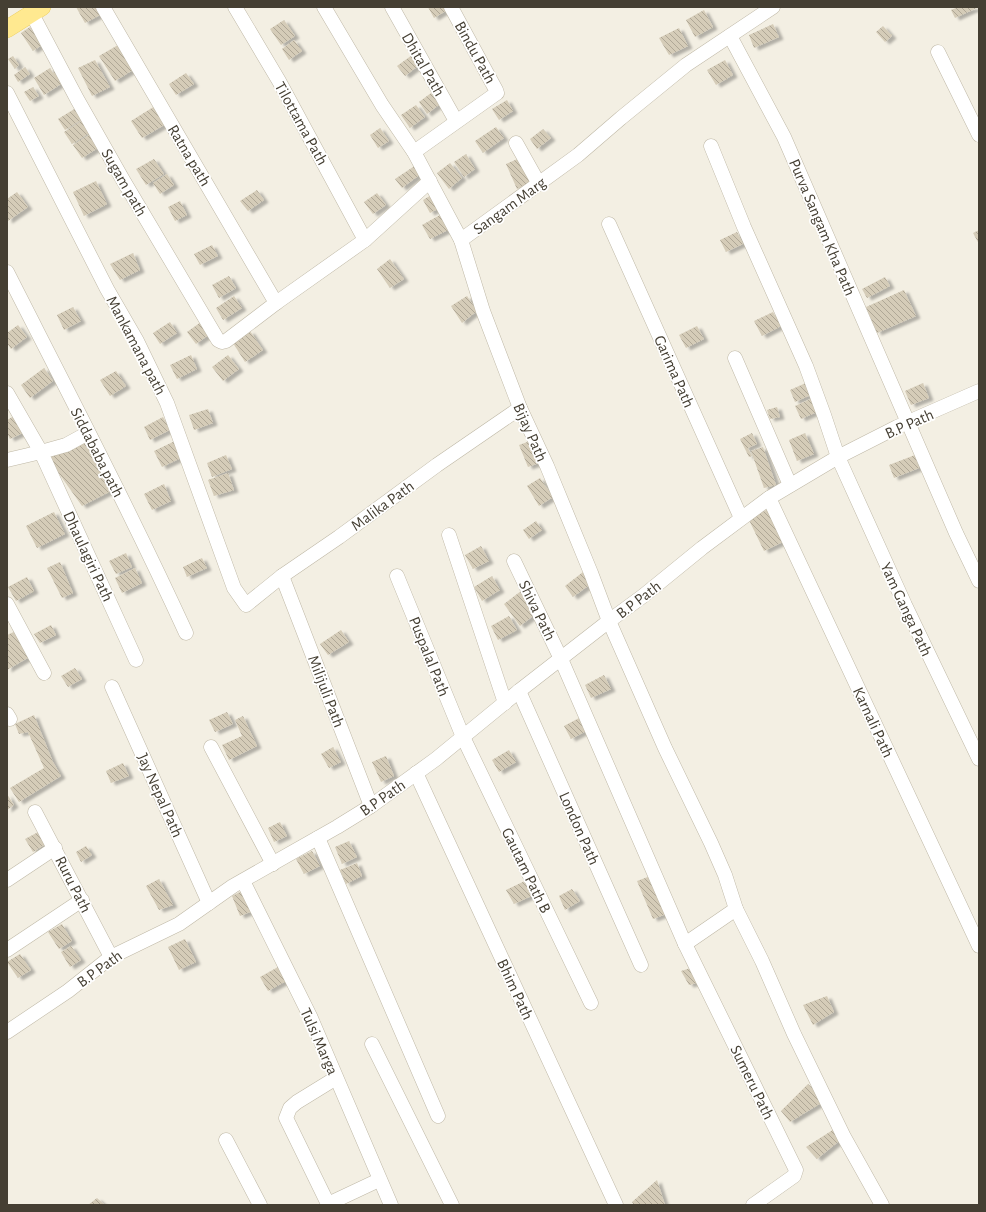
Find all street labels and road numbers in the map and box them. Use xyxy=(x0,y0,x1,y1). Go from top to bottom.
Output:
street label: Bindu Path xyxy=(452,19,499,86)
street label: Dhital Path xyxy=(399,30,448,99)
street label: Tilottama Path xyxy=(272,79,331,168)
street label: Ratna path xyxy=(165,122,214,189)
street label: Sugam path xyxy=(98,146,150,219)
street label: Purva Sangam Kha Path xyxy=(786,157,858,298)
street label: Sangam Marg xyxy=(470,174,549,237)
street label: Mankamana path xyxy=(103,293,169,398)
street label: Garima Path xyxy=(651,333,697,410)
street label: Bijay Path xyxy=(509,401,550,464)
street label: Siddababa path xyxy=(68,405,127,500)
street label: B.P Path xyxy=(883,406,936,442)
street label: Malika Path xyxy=(348,478,417,534)
street label: Dhaulagiri Path xyxy=(60,509,116,604)
street label: Yam Ganga Path xyxy=(877,560,935,659)
street label: Shiva Path xyxy=(516,578,559,643)
street label: B.P Path xyxy=(613,578,664,622)
street label: Puspalal Path xyxy=(406,614,452,698)
street label: Milijuli Path xyxy=(304,653,347,730)
street label: Karnali Path xyxy=(850,685,896,760)
street label: Jay Nepal Path xyxy=(134,751,186,840)
street label: B.P Path xyxy=(357,777,408,819)
street label: London Path xyxy=(556,790,602,867)
street label: Gautam Path B xyxy=(499,825,554,916)
street label: Ruru Path xyxy=(52,854,94,915)
street label: B.P Path xyxy=(74,947,125,990)
street label: Bhim Path xyxy=(494,957,536,1022)
street label: Tulsi Marga xyxy=(297,1006,341,1077)
street label: Sumeru Path xyxy=(727,1043,777,1122)

